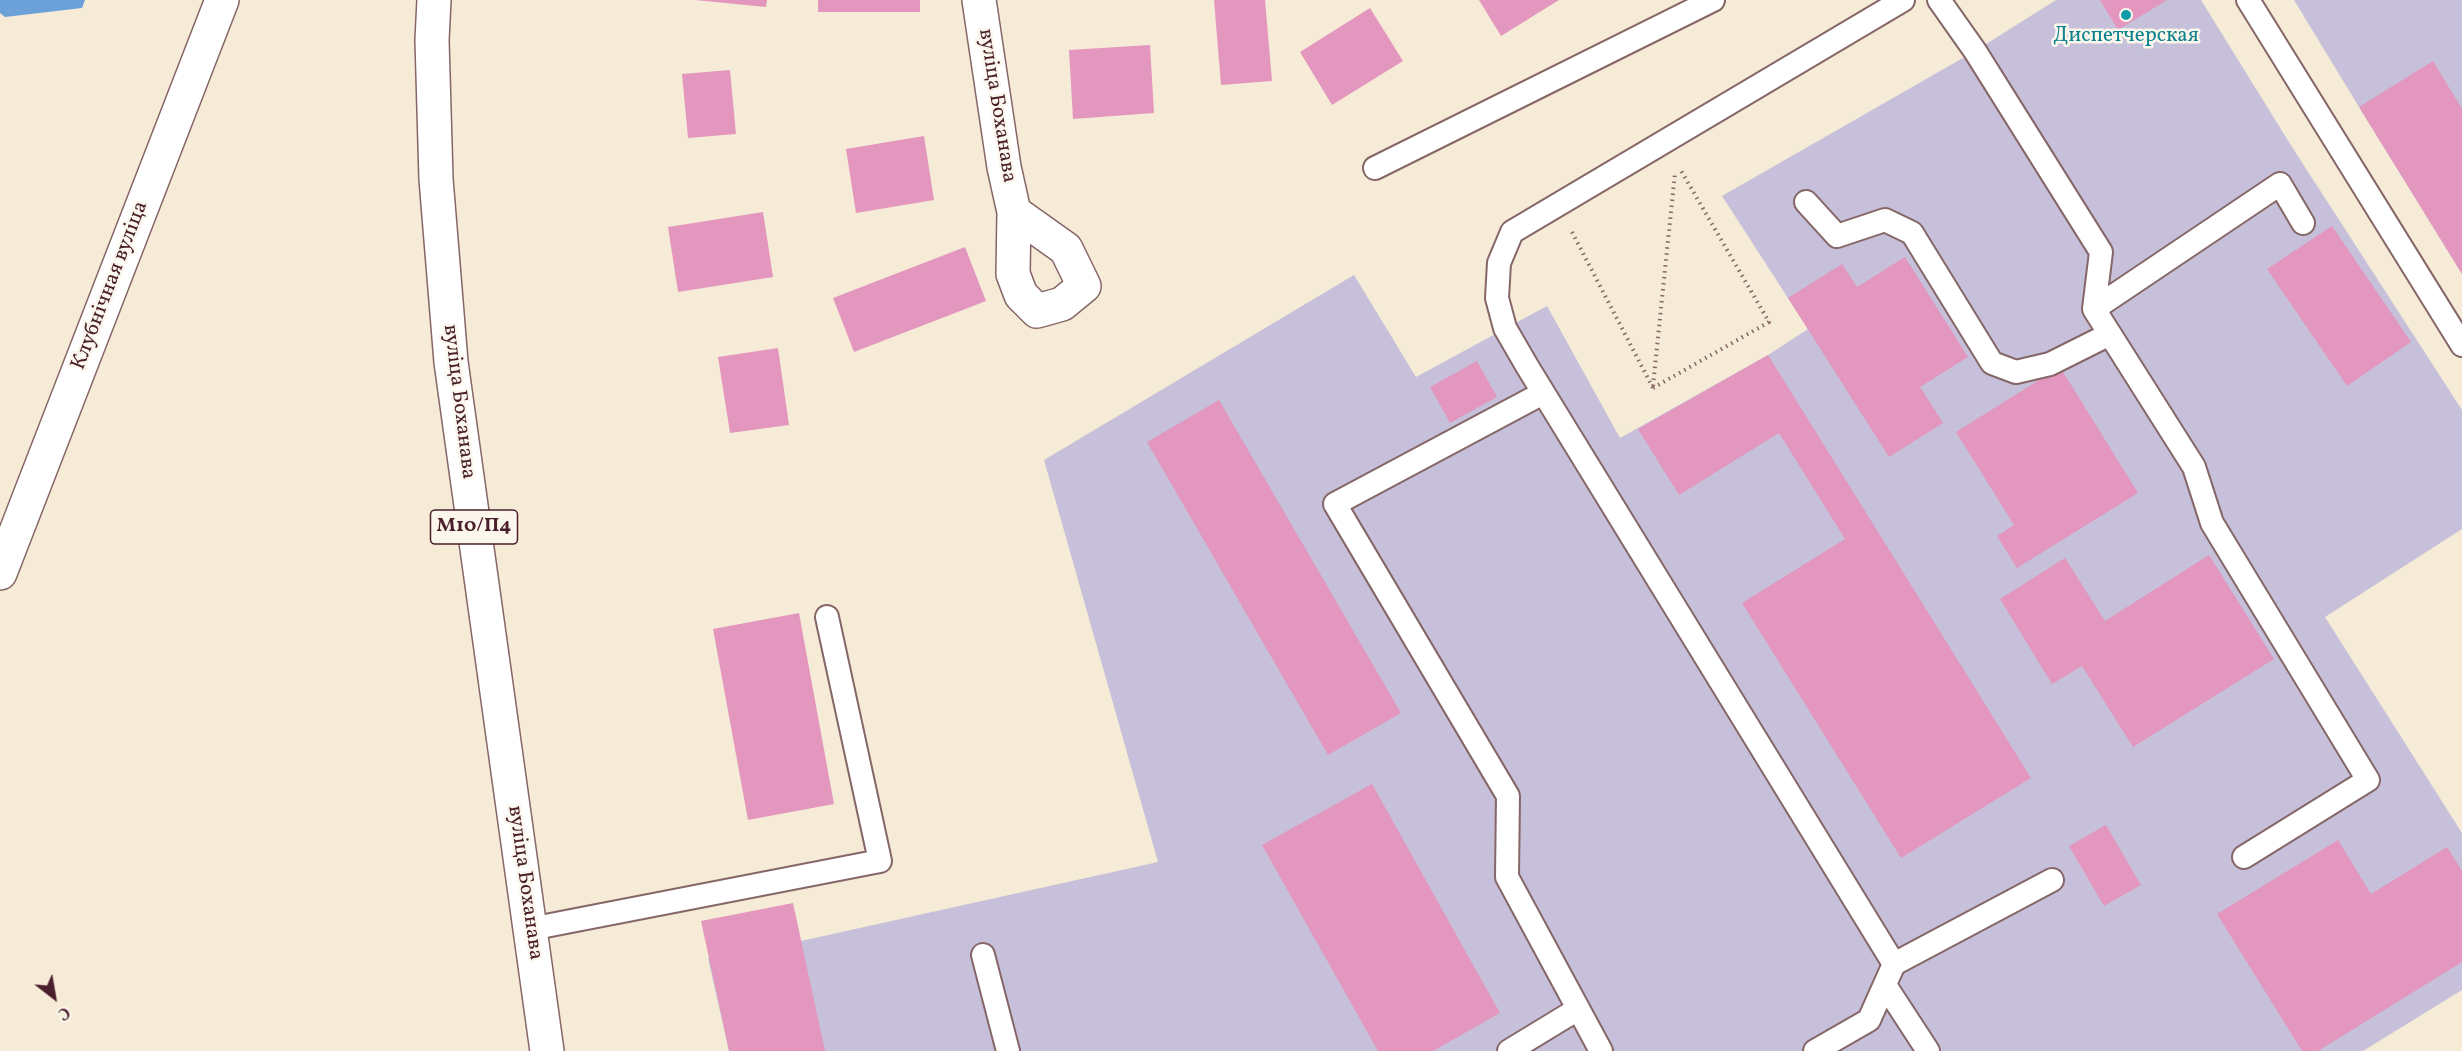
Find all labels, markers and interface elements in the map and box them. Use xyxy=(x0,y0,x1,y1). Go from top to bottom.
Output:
marker: Диспетчерская xyxy=(2119,8,2133,22)
place label: Диспетчерская xyxy=(2053,24,2199,50)
street label: вуліца Боханава xyxy=(971,27,1021,185)
street label: Клубнічная вуліца xyxy=(67,198,155,374)
street label: вуліца Боханава xyxy=(436,323,480,481)
road number: М10/П4 xyxy=(430,510,518,544)
street label: вуліца Боханава xyxy=(501,804,547,962)
north arrow xyxy=(24,967,84,1027)
text: С xyxy=(53,1000,73,1025)

